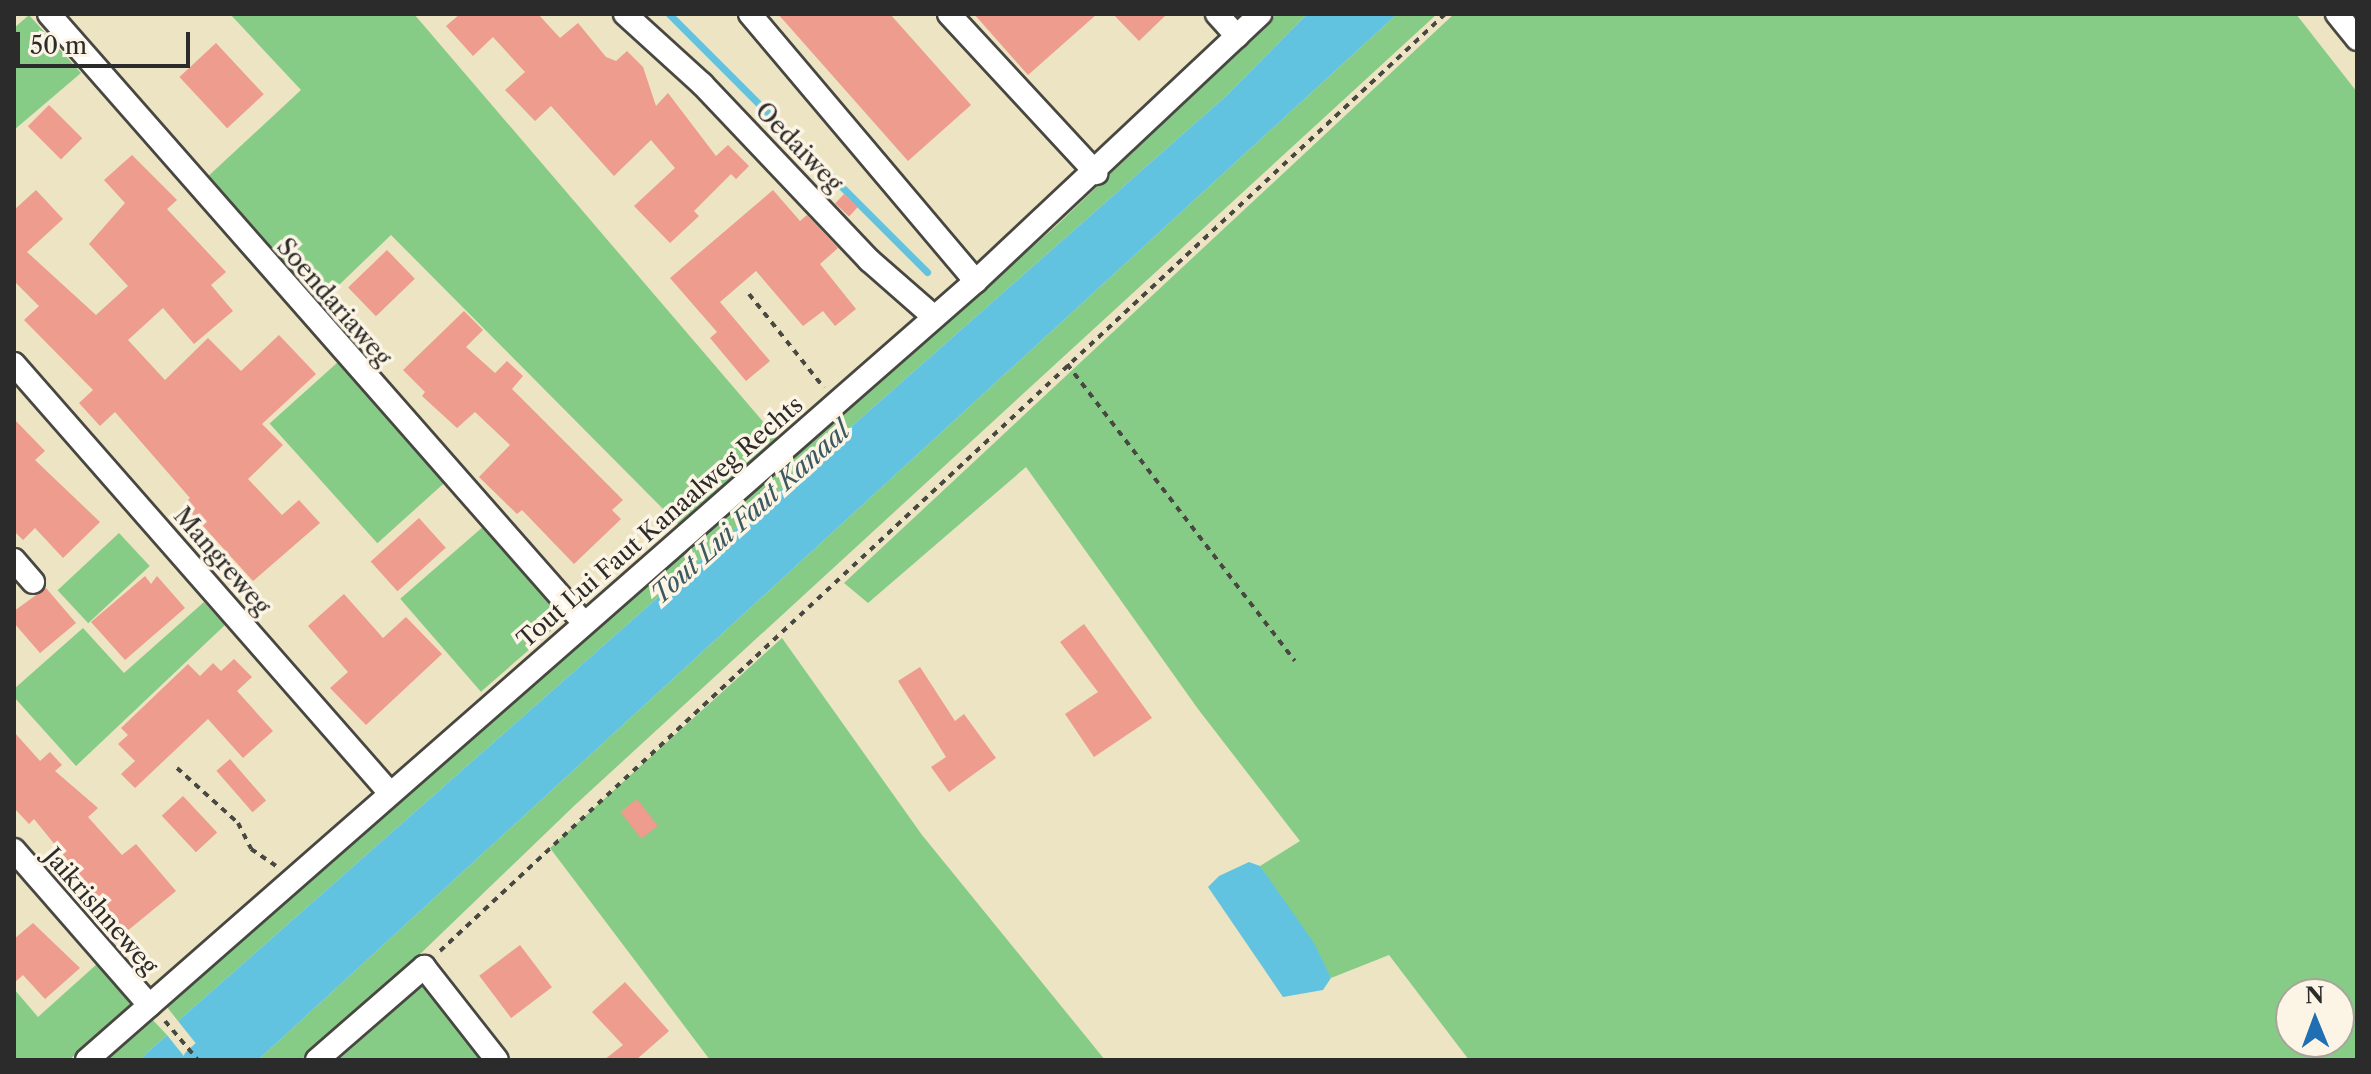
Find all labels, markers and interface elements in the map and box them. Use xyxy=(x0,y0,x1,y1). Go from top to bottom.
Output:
scale bar xyxy=(20,16,194,66)
text: 50 m xyxy=(30,31,87,60)
street label: Oedaiweg xyxy=(749,96,849,198)
street label: Soendariaweg xyxy=(271,232,397,372)
street label: Tout Lui Faut Kanaalweg Rechts xyxy=(511,390,809,654)
water label: Tout Lui Faut Kanaal xyxy=(645,415,857,611)
street label: Mangreweg xyxy=(168,502,276,620)
street label: Jaikrishneweg xyxy=(38,842,164,980)
north arrow xyxy=(2275,978,2355,1058)
text: N xyxy=(2305,982,2324,1009)

